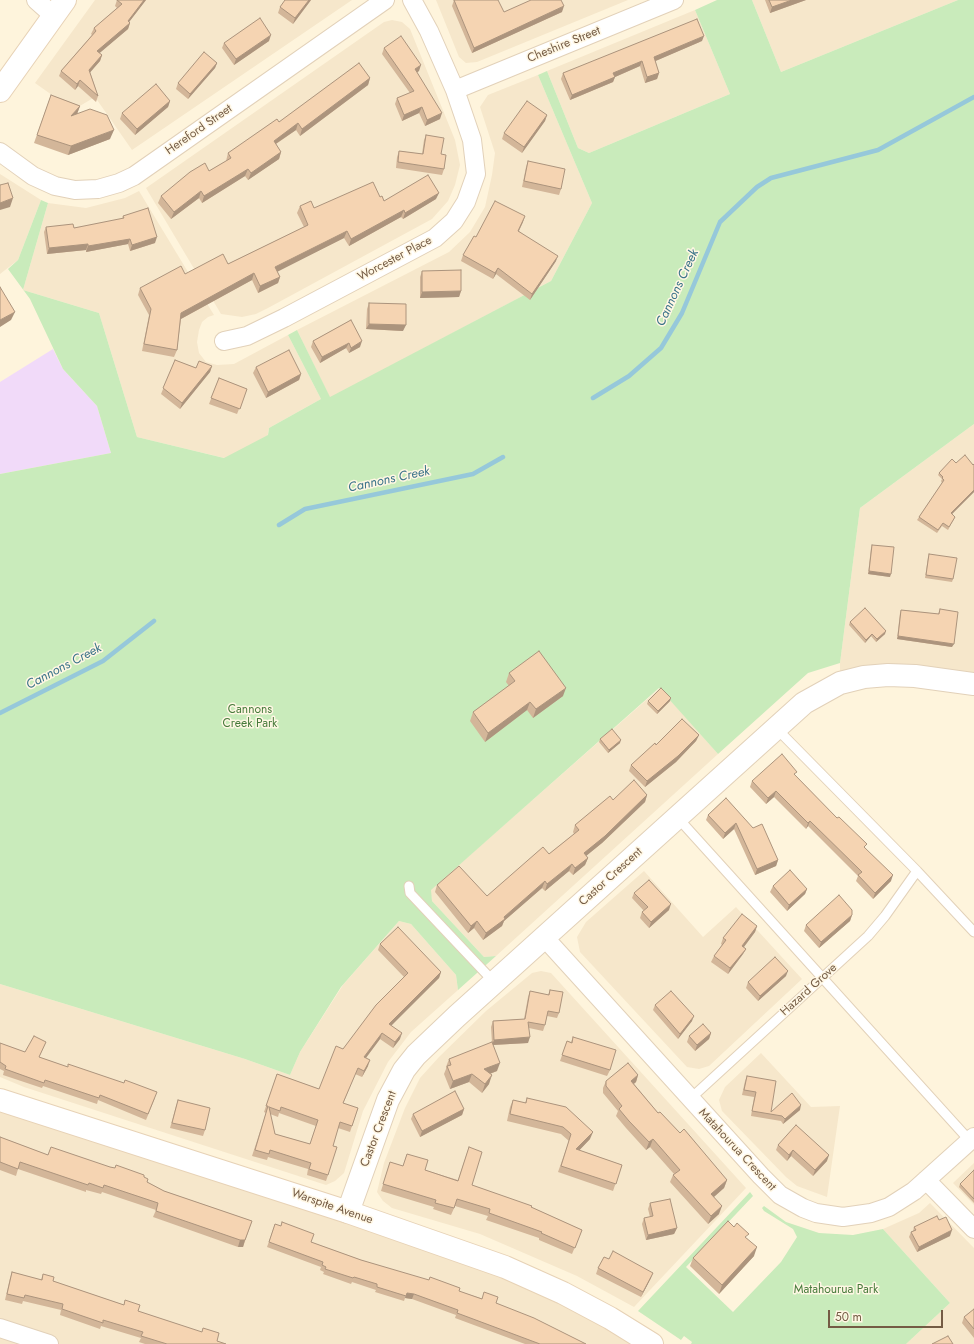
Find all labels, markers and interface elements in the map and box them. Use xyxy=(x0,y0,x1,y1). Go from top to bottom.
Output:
street label: Cheshire Street xyxy=(525,24,603,66)
street label: Hereford Street xyxy=(163,102,235,158)
street label: Worcester Place xyxy=(355,233,435,285)
water label: Cannons Creek xyxy=(653,247,703,329)
water label: Cannons Creek xyxy=(347,464,431,496)
water label: Cannons Creek xyxy=(24,641,104,693)
park label: Cannons Creek Park xyxy=(223,703,277,731)
street label: Castor Crescent xyxy=(576,845,646,909)
street label: Hazard Grove xyxy=(778,961,840,1019)
street label: Castor Crescent xyxy=(358,1089,400,1169)
street label: Matahourua Crescent xyxy=(695,1106,779,1194)
street label: Warspite Avenue xyxy=(289,1186,375,1228)
park label: Matahourua Park xyxy=(794,1283,878,1297)
scale bar xyxy=(830,1302,945,1328)
text: 50 m xyxy=(835,1308,862,1326)

